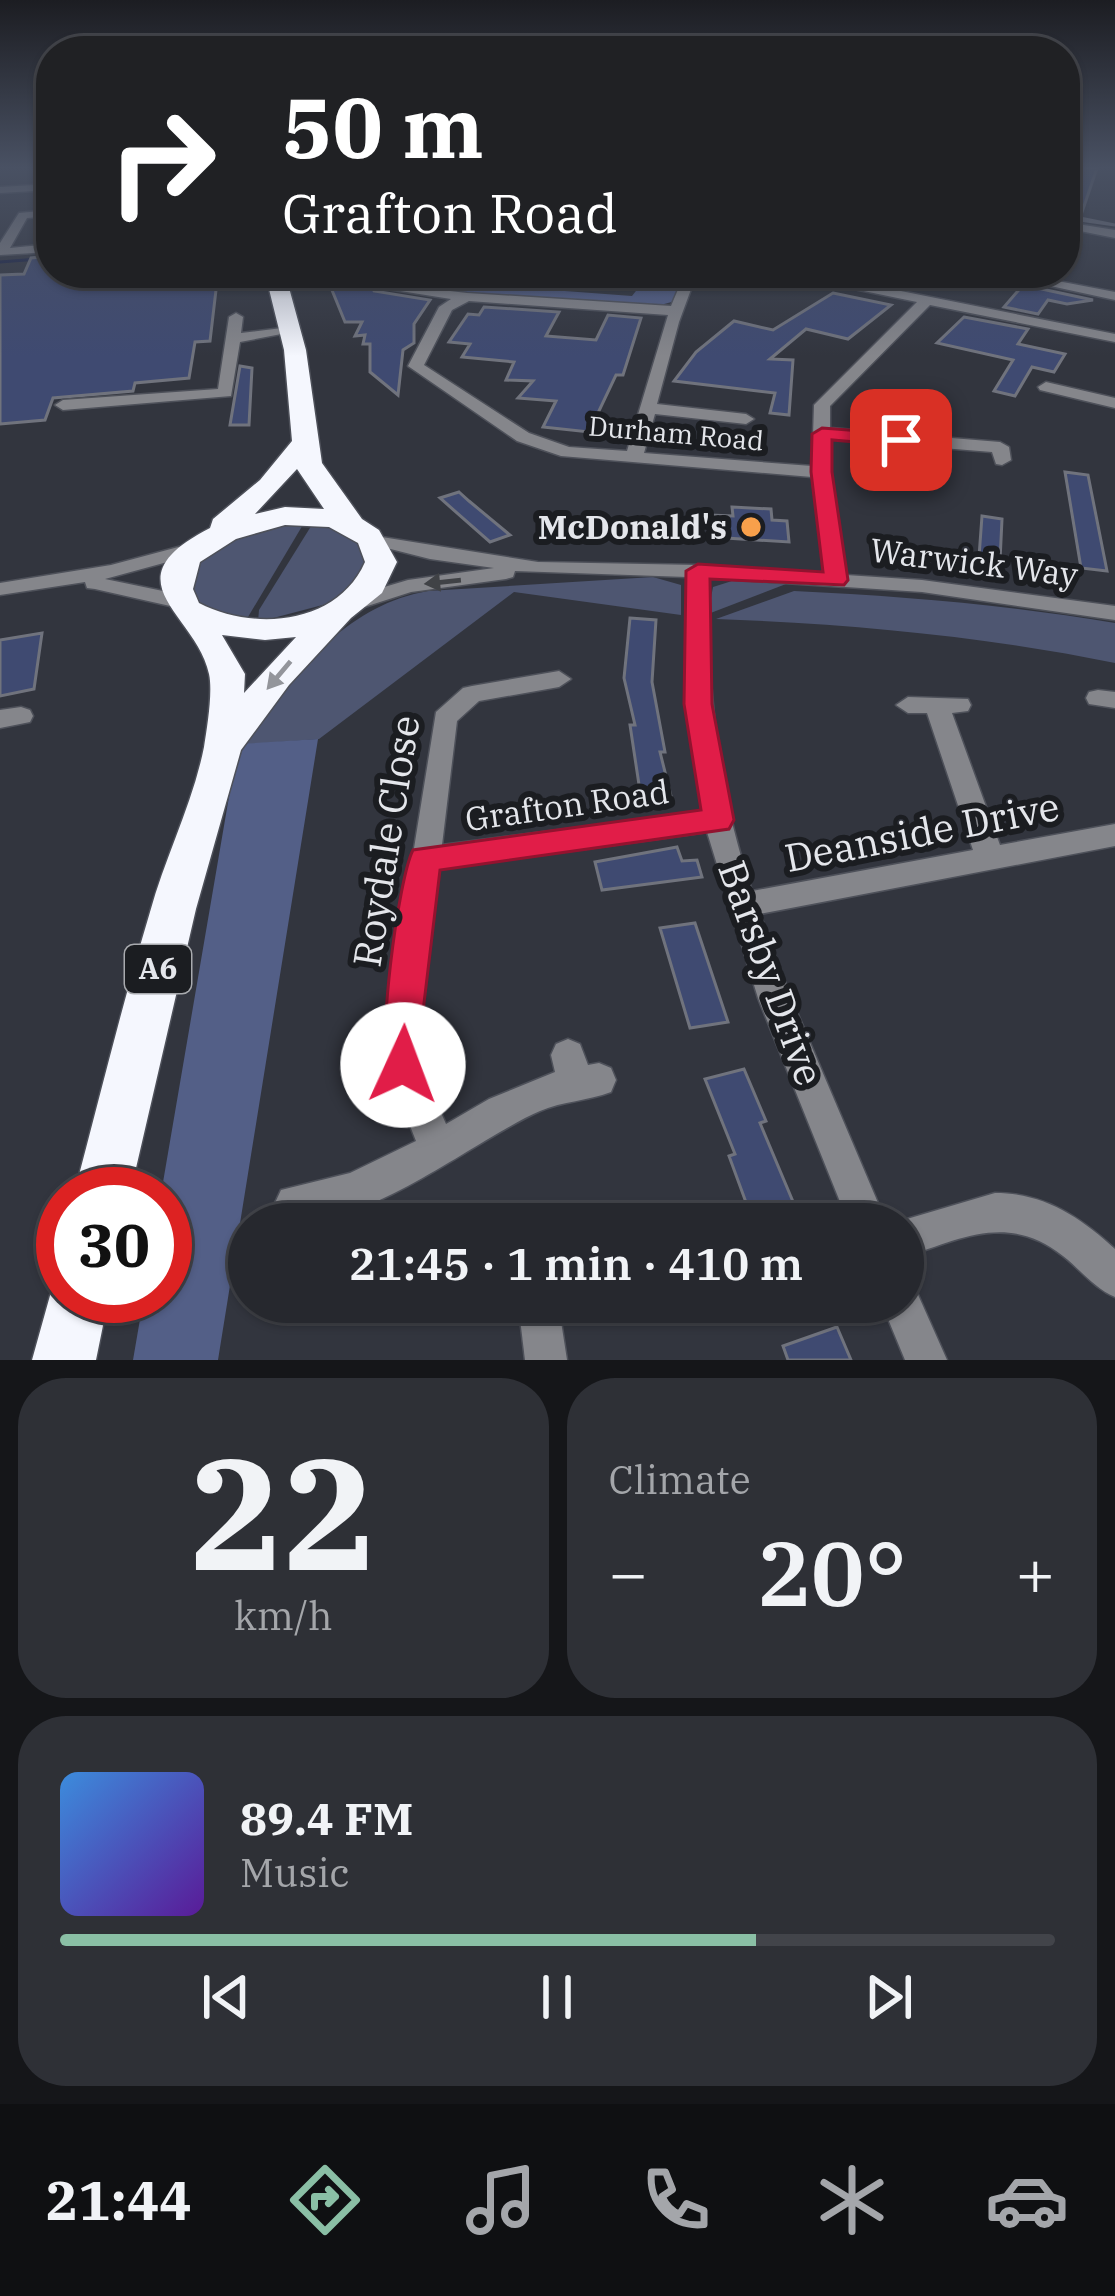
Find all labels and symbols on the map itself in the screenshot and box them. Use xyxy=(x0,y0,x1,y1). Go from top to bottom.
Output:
pin xyxy=(850,389,952,491)
street label: Durham Road xyxy=(587,407,765,458)
place label: McDonald's xyxy=(538,505,727,548)
marker: McDonald's xyxy=(738,514,764,540)
street label: Warwick Way xyxy=(868,527,1081,596)
one-way arrow xyxy=(424,573,461,592)
one-way arrow xyxy=(267,660,293,691)
street label: Roydale Close xyxy=(340,712,431,970)
street label: Grafton Road xyxy=(462,769,672,840)
street label: Deanside Drive xyxy=(780,780,1063,883)
street label: Barsby Drive xyxy=(707,854,836,1092)
road number: A6 xyxy=(125,945,191,993)
position arrow xyxy=(340,1002,466,1128)
speed limit sign: 30 xyxy=(36,1167,192,1323)

